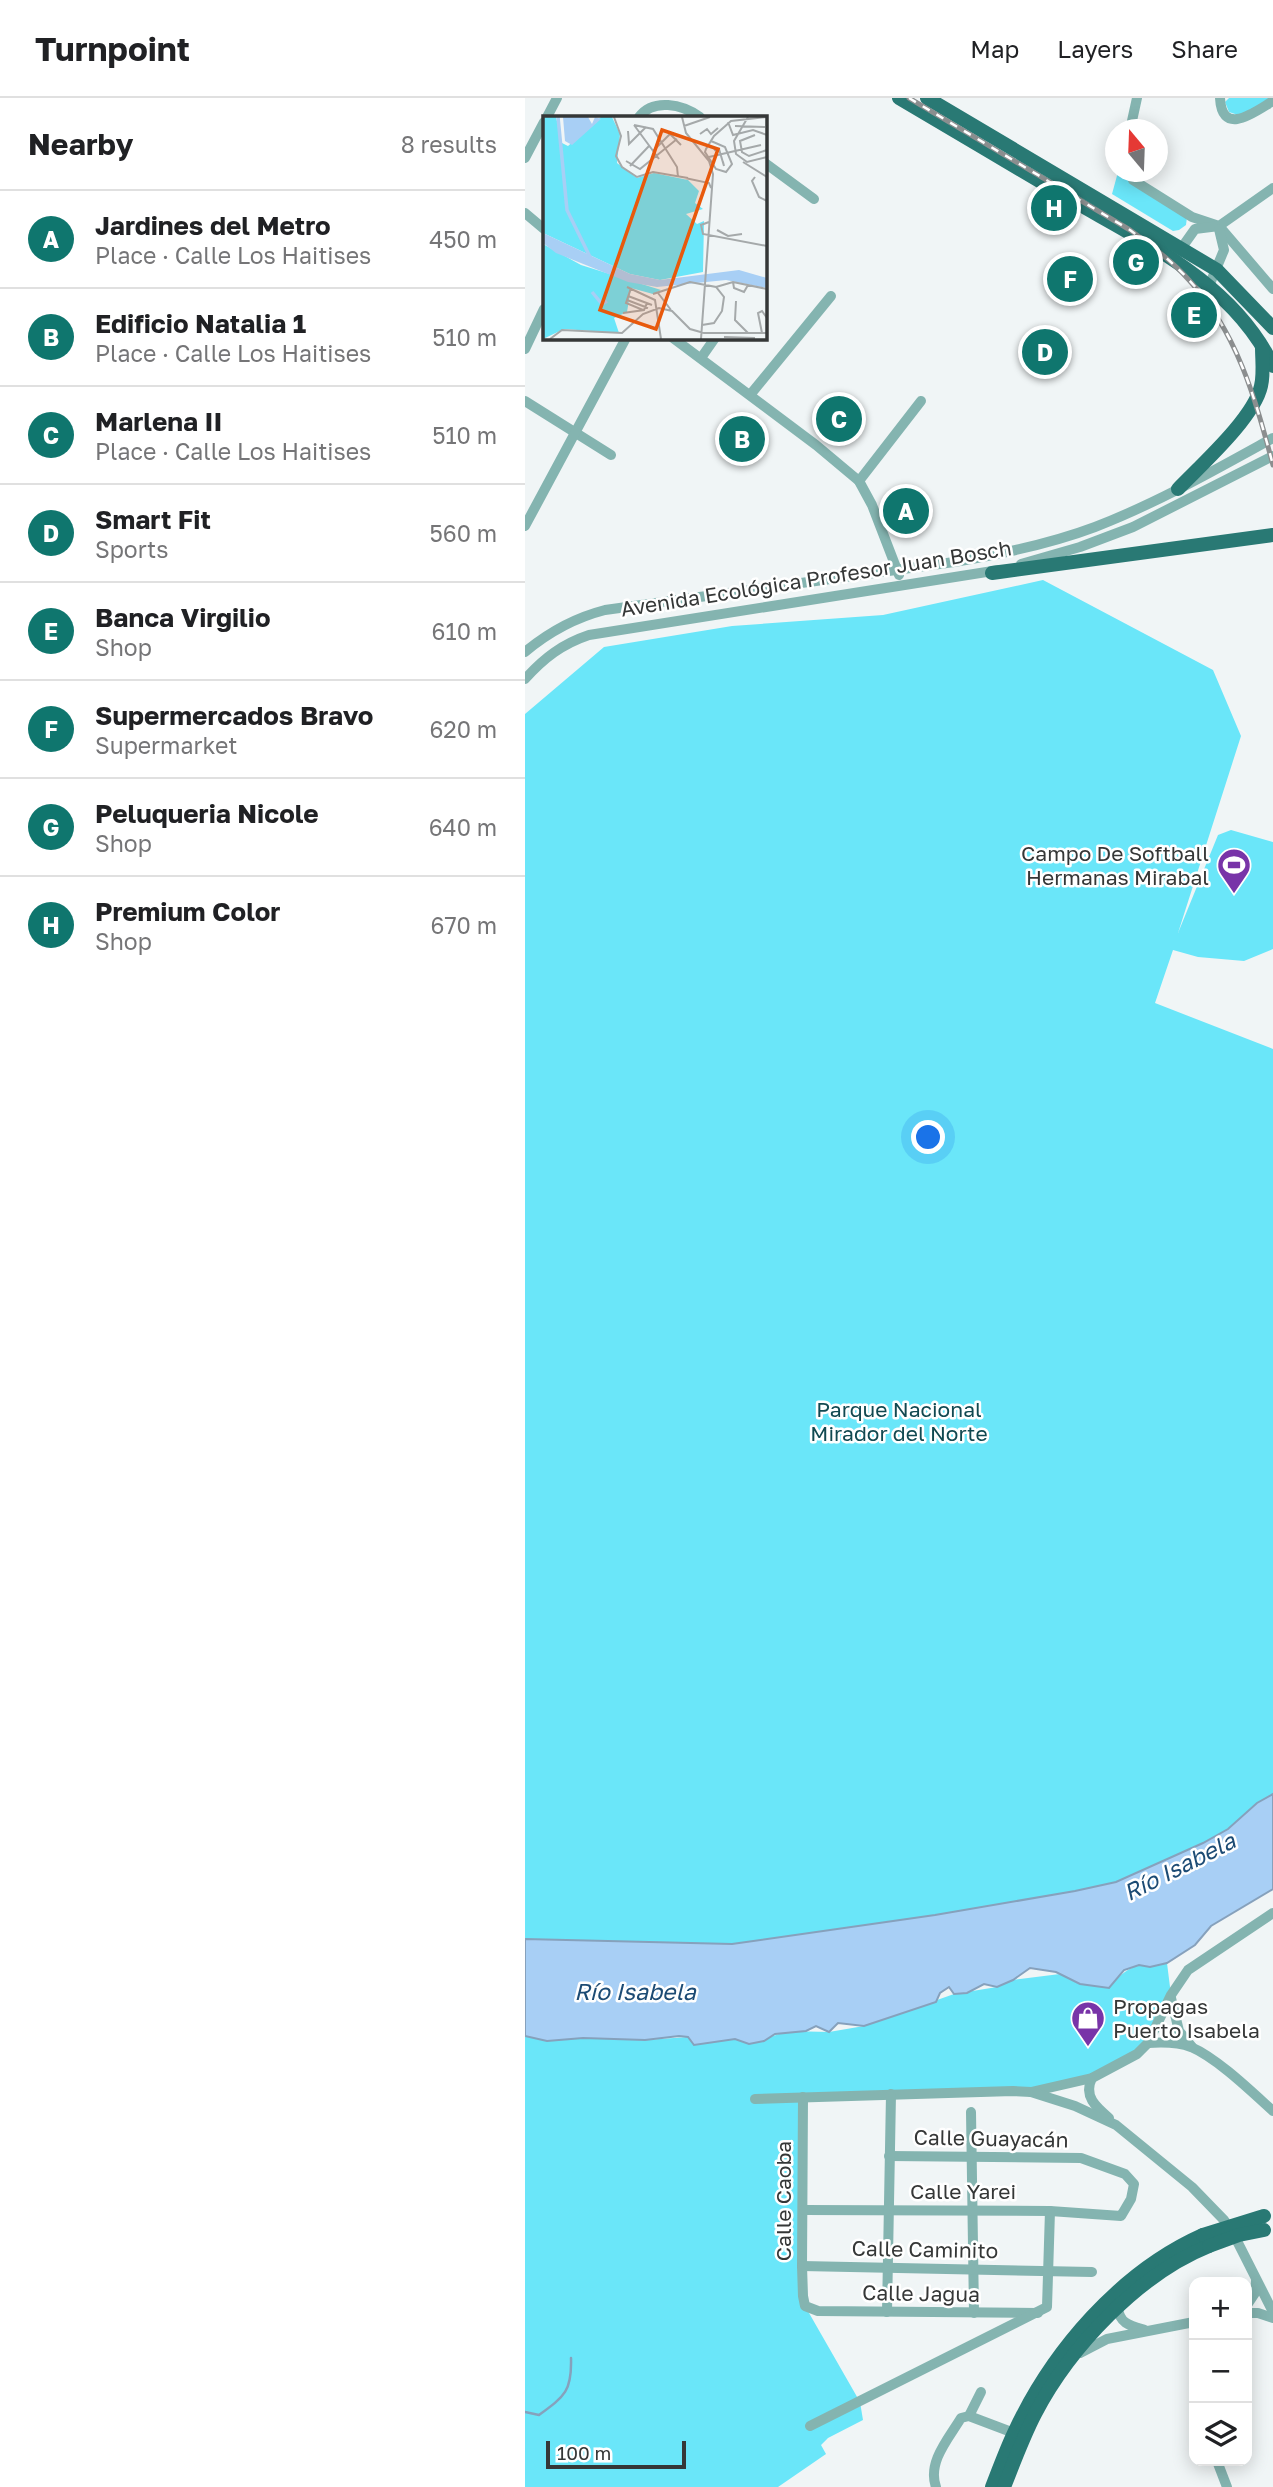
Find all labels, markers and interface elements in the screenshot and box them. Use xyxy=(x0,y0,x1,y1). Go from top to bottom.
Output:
text: Turnpoint xyxy=(35,29,190,68)
text: Map xyxy=(970,34,1019,63)
text: Layers xyxy=(1057,34,1133,63)
text: Share xyxy=(1171,34,1238,63)
inset map xyxy=(543,116,767,340)
north arrow xyxy=(1105,119,1168,182)
text: Nearby xyxy=(28,126,133,162)
text: 8 results xyxy=(401,130,497,158)
pin: H xyxy=(1031,182,1077,234)
text: Jardines del Metro xyxy=(95,210,331,241)
text: A xyxy=(43,225,59,253)
text: 450 m xyxy=(429,225,497,253)
pin: G xyxy=(1113,236,1159,288)
text: Place · Calle Los Haitises xyxy=(95,241,371,269)
pin: F xyxy=(1047,253,1093,305)
pin: E xyxy=(1171,289,1217,341)
text: Edificio Natalia 1 xyxy=(95,308,306,339)
text: B xyxy=(43,323,59,351)
text: 510 m xyxy=(432,323,497,351)
pin: D xyxy=(1022,326,1068,378)
text: Place · Calle Los Haitises xyxy=(95,339,371,367)
pin: C xyxy=(816,393,862,445)
text: Marlena II xyxy=(95,406,222,437)
pin: B xyxy=(719,413,765,465)
text: C xyxy=(43,421,59,449)
text: 510 m xyxy=(432,421,497,449)
text: Place · Calle Los Haitises xyxy=(95,437,371,465)
pin: A xyxy=(883,485,929,537)
text: Smart Fit xyxy=(95,504,211,535)
text: D xyxy=(43,519,59,547)
text: 560 m xyxy=(429,519,497,547)
street label: Avenida Ecológica Profesor Juan Bosch xyxy=(619,534,1013,622)
text: Sports xyxy=(95,535,169,563)
text: Banca Virgilio xyxy=(95,602,271,633)
text: E xyxy=(44,617,58,645)
text: 610 m xyxy=(432,617,497,645)
text: Shop xyxy=(95,633,152,661)
text: Supermercados Bravo xyxy=(95,700,373,731)
text: F xyxy=(44,715,58,743)
text: 620 m xyxy=(429,715,497,743)
text: Supermarket xyxy=(95,731,238,759)
text: Peluqueria Nicole xyxy=(95,798,319,829)
text: G xyxy=(43,813,59,841)
text: 640 m xyxy=(429,813,497,841)
text: Shop xyxy=(95,829,152,857)
place label: Campo De Softball Hermanas Mirabal xyxy=(1021,840,1209,890)
sports icon: Campo De Softball Hermanas Mirabal xyxy=(1215,846,1253,895)
text: Premium Color xyxy=(95,896,280,927)
text: H xyxy=(42,911,60,939)
text: 670 m xyxy=(431,911,497,939)
text: Shop xyxy=(95,927,152,955)
your location xyxy=(911,1120,945,1154)
park label: Parque Nacional Mirador del Norte xyxy=(810,1396,988,1446)
water label: Río Isabela xyxy=(1118,1825,1240,1906)
water label: Río Isabela xyxy=(574,1977,697,2005)
place label: Propagas Puerto Isabela xyxy=(1113,1993,1260,2043)
shop icon: Propagas Puerto Isabela xyxy=(1069,1999,1107,2048)
street label: Calle Guayacán xyxy=(913,2124,1069,2152)
street label: Calle Caoba xyxy=(770,2141,796,2261)
street label: Calle Yarei xyxy=(910,2178,1016,2204)
street label: Calle Caminito xyxy=(851,2235,999,2263)
map controls xyxy=(1189,2277,1252,2466)
button: + xyxy=(1189,2277,1252,2340)
street label: Calle Jagua xyxy=(862,2279,980,2307)
button: − xyxy=(1189,2340,1252,2403)
button: layers xyxy=(1189,2403,1252,2466)
scale bar xyxy=(546,2438,686,2470)
text: 100 m xyxy=(557,2441,611,2464)

